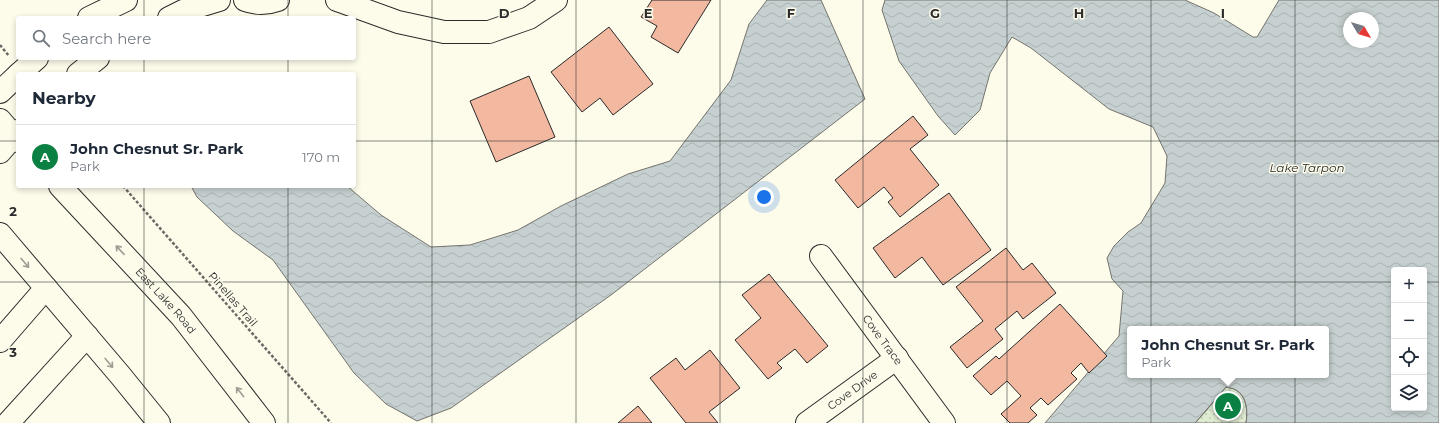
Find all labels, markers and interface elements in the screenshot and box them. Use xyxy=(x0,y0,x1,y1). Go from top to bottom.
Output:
text: D xyxy=(499,5,510,21)
text: E xyxy=(644,5,653,21)
text: F xyxy=(787,5,795,21)
text: G xyxy=(930,5,940,21)
text: H xyxy=(1074,5,1084,21)
text: I xyxy=(1221,5,1225,21)
north arrow xyxy=(1343,12,1379,48)
search box xyxy=(16,16,356,60)
icon: search xyxy=(30,27,52,49)
text: Search here xyxy=(62,29,151,48)
text: Nearby xyxy=(32,88,96,108)
text: John Chesnut Sr. Park xyxy=(70,139,243,158)
text: A xyxy=(40,149,50,165)
text: 170 m xyxy=(302,149,340,165)
text: Park xyxy=(70,158,100,174)
water label: Lake Tarpon xyxy=(1269,160,1345,175)
your location xyxy=(754,187,774,207)
text: 2 xyxy=(9,203,17,219)
one-way arrow xyxy=(115,245,125,255)
one-way arrow xyxy=(21,258,30,269)
street label: East Lake Road xyxy=(132,265,199,336)
map controls xyxy=(1391,267,1427,411)
button: + xyxy=(1391,267,1427,303)
street label: Pinellas Trail xyxy=(205,269,261,329)
button: − xyxy=(1391,303,1427,339)
street label: Cove Trace xyxy=(860,312,906,368)
popup xyxy=(1127,326,1329,378)
text: John Chesnut Sr. Park xyxy=(1141,335,1315,354)
button: locate xyxy=(1391,339,1427,375)
text: 3 xyxy=(8,344,17,360)
text: Park xyxy=(1141,354,1171,370)
one-way arrow xyxy=(105,357,114,368)
street label: Cove Drive xyxy=(825,367,880,413)
button: layers xyxy=(1391,375,1427,411)
one-way arrow xyxy=(236,387,244,398)
pin: A xyxy=(1215,391,1241,421)

